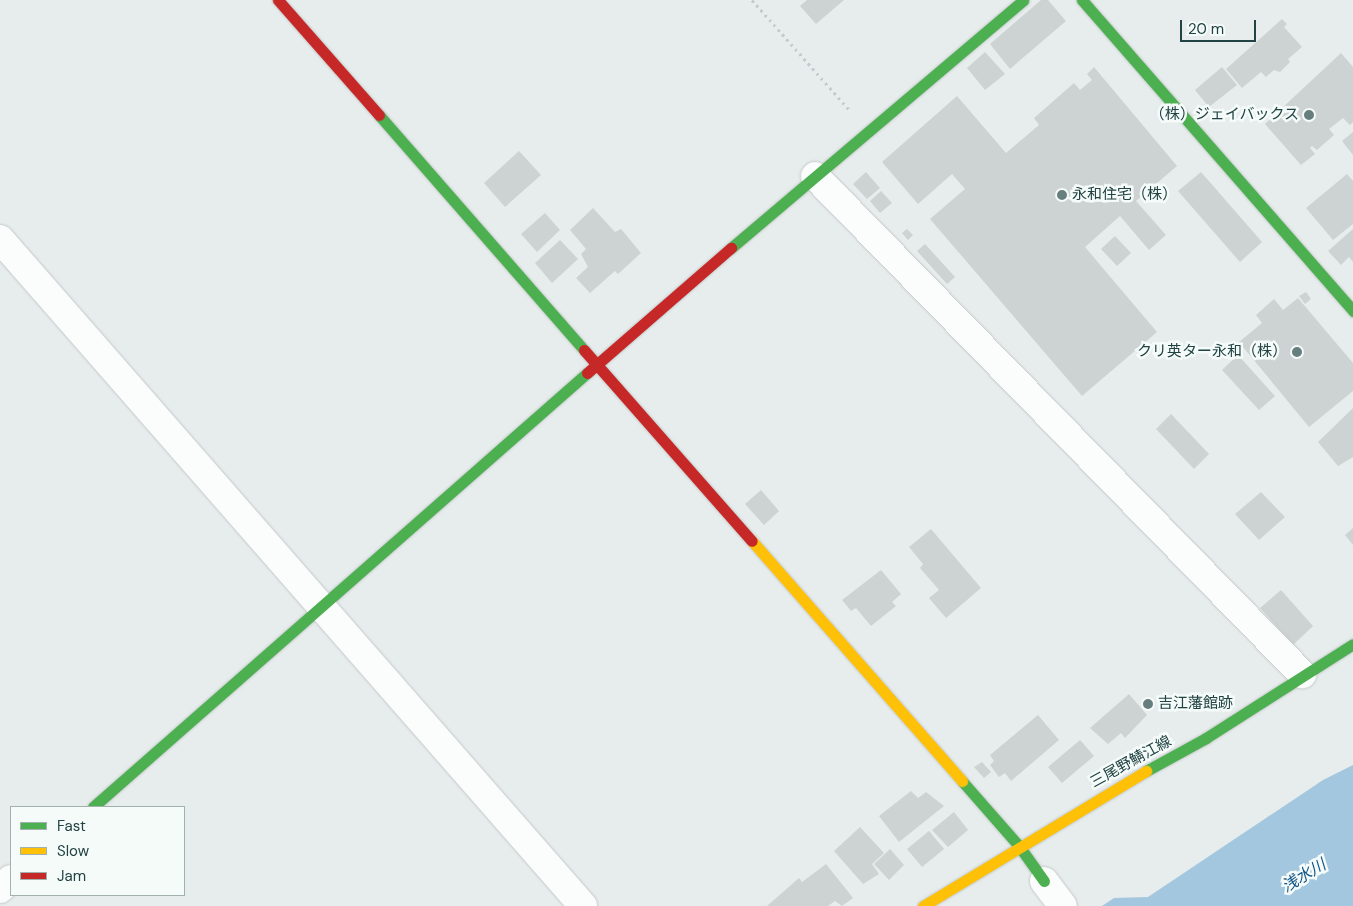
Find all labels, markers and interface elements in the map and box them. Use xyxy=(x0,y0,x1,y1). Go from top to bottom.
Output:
scale bar xyxy=(1183,10,1259,42)
text: 20 m xyxy=(1188,19,1224,39)
place label: （株）ジェイバックス xyxy=(1149,106,1299,124)
marker: （株）ジェイバックス xyxy=(1303,109,1315,121)
place label: 永和住宅（株） xyxy=(1072,186,1177,204)
marker: 永和住宅（株） xyxy=(1056,189,1068,201)
place label: クリ英ター永和（株） xyxy=(1137,343,1287,361)
marker: クリ英ター永和（株） xyxy=(1291,346,1303,358)
place label: 吉江藩館跡 xyxy=(1158,695,1233,713)
marker: 吉江藩館跡 xyxy=(1142,698,1154,710)
street label: 三尾野鯖江線 xyxy=(1087,732,1175,792)
legend xyxy=(10,806,185,896)
text: Fast xyxy=(57,816,86,836)
text: Slow xyxy=(57,841,89,861)
water label: 浅水川 xyxy=(1278,855,1330,897)
text: Jam xyxy=(57,866,86,886)

